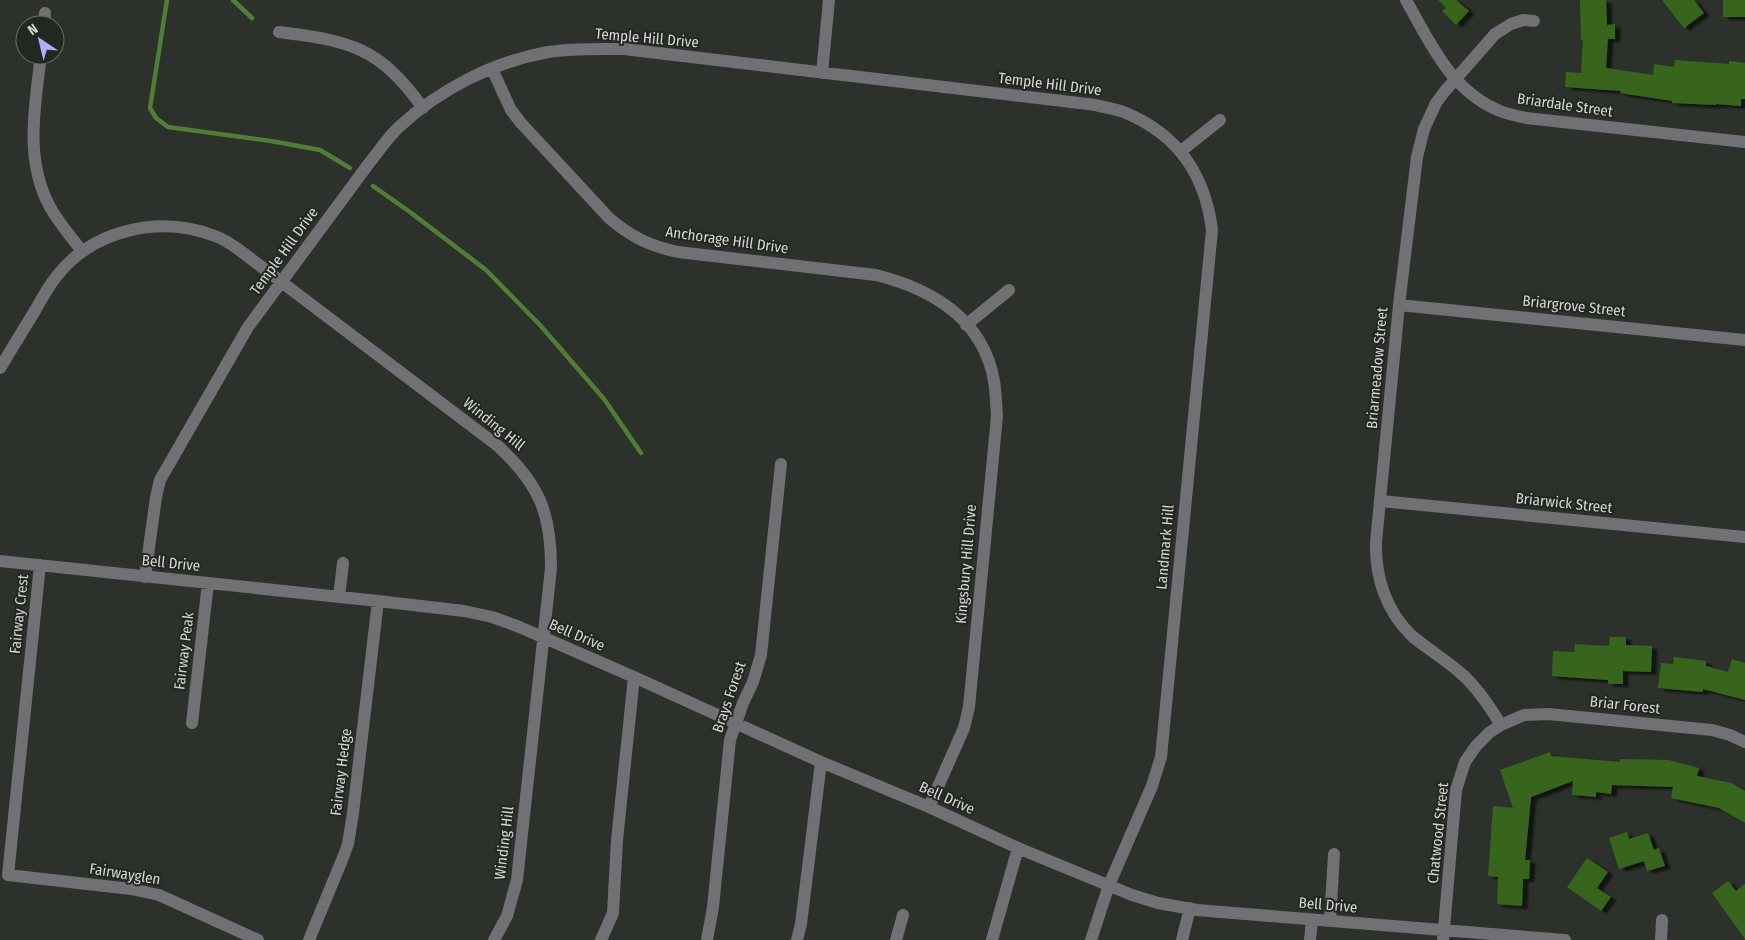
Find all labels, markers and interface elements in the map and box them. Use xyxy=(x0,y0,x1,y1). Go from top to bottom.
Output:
north arrow xyxy=(15,15,65,65)
text: N xyxy=(25,20,41,39)
street label: Temple Hill Drive xyxy=(594,25,700,51)
street label: Temple Hill Drive xyxy=(997,69,1103,99)
street label: Briardale Street xyxy=(1516,89,1614,121)
street label: Temple Hill Drive xyxy=(246,204,322,298)
street label: Anchorage Hill Drive xyxy=(664,222,790,258)
street label: Briargrove Street xyxy=(1521,292,1627,320)
street label: Briarmeadow Street xyxy=(1363,306,1391,430)
street label: Winding Hill xyxy=(460,394,528,454)
street label: Briarwick Street xyxy=(1515,489,1613,517)
street label: Kingsbury Hill Drive xyxy=(952,503,980,625)
street label: Landmark Hill xyxy=(1152,504,1178,590)
street label: Bell Drive xyxy=(141,551,201,575)
street label: Fairway Crest xyxy=(6,573,32,655)
street label: Fairway Peak xyxy=(170,611,198,691)
street label: Bell Drive xyxy=(546,615,608,655)
street label: Brays Forest xyxy=(708,659,750,735)
street label: Briar Forest xyxy=(1589,692,1661,718)
street label: Fairway Hedge xyxy=(327,727,355,817)
street label: Bell Drive xyxy=(916,778,978,818)
street label: Chatwood Street xyxy=(1424,781,1452,885)
street label: Winding Hill xyxy=(491,805,517,881)
street label: Fairwayglen xyxy=(88,860,162,888)
street label: Bell Drive xyxy=(1298,893,1358,917)

